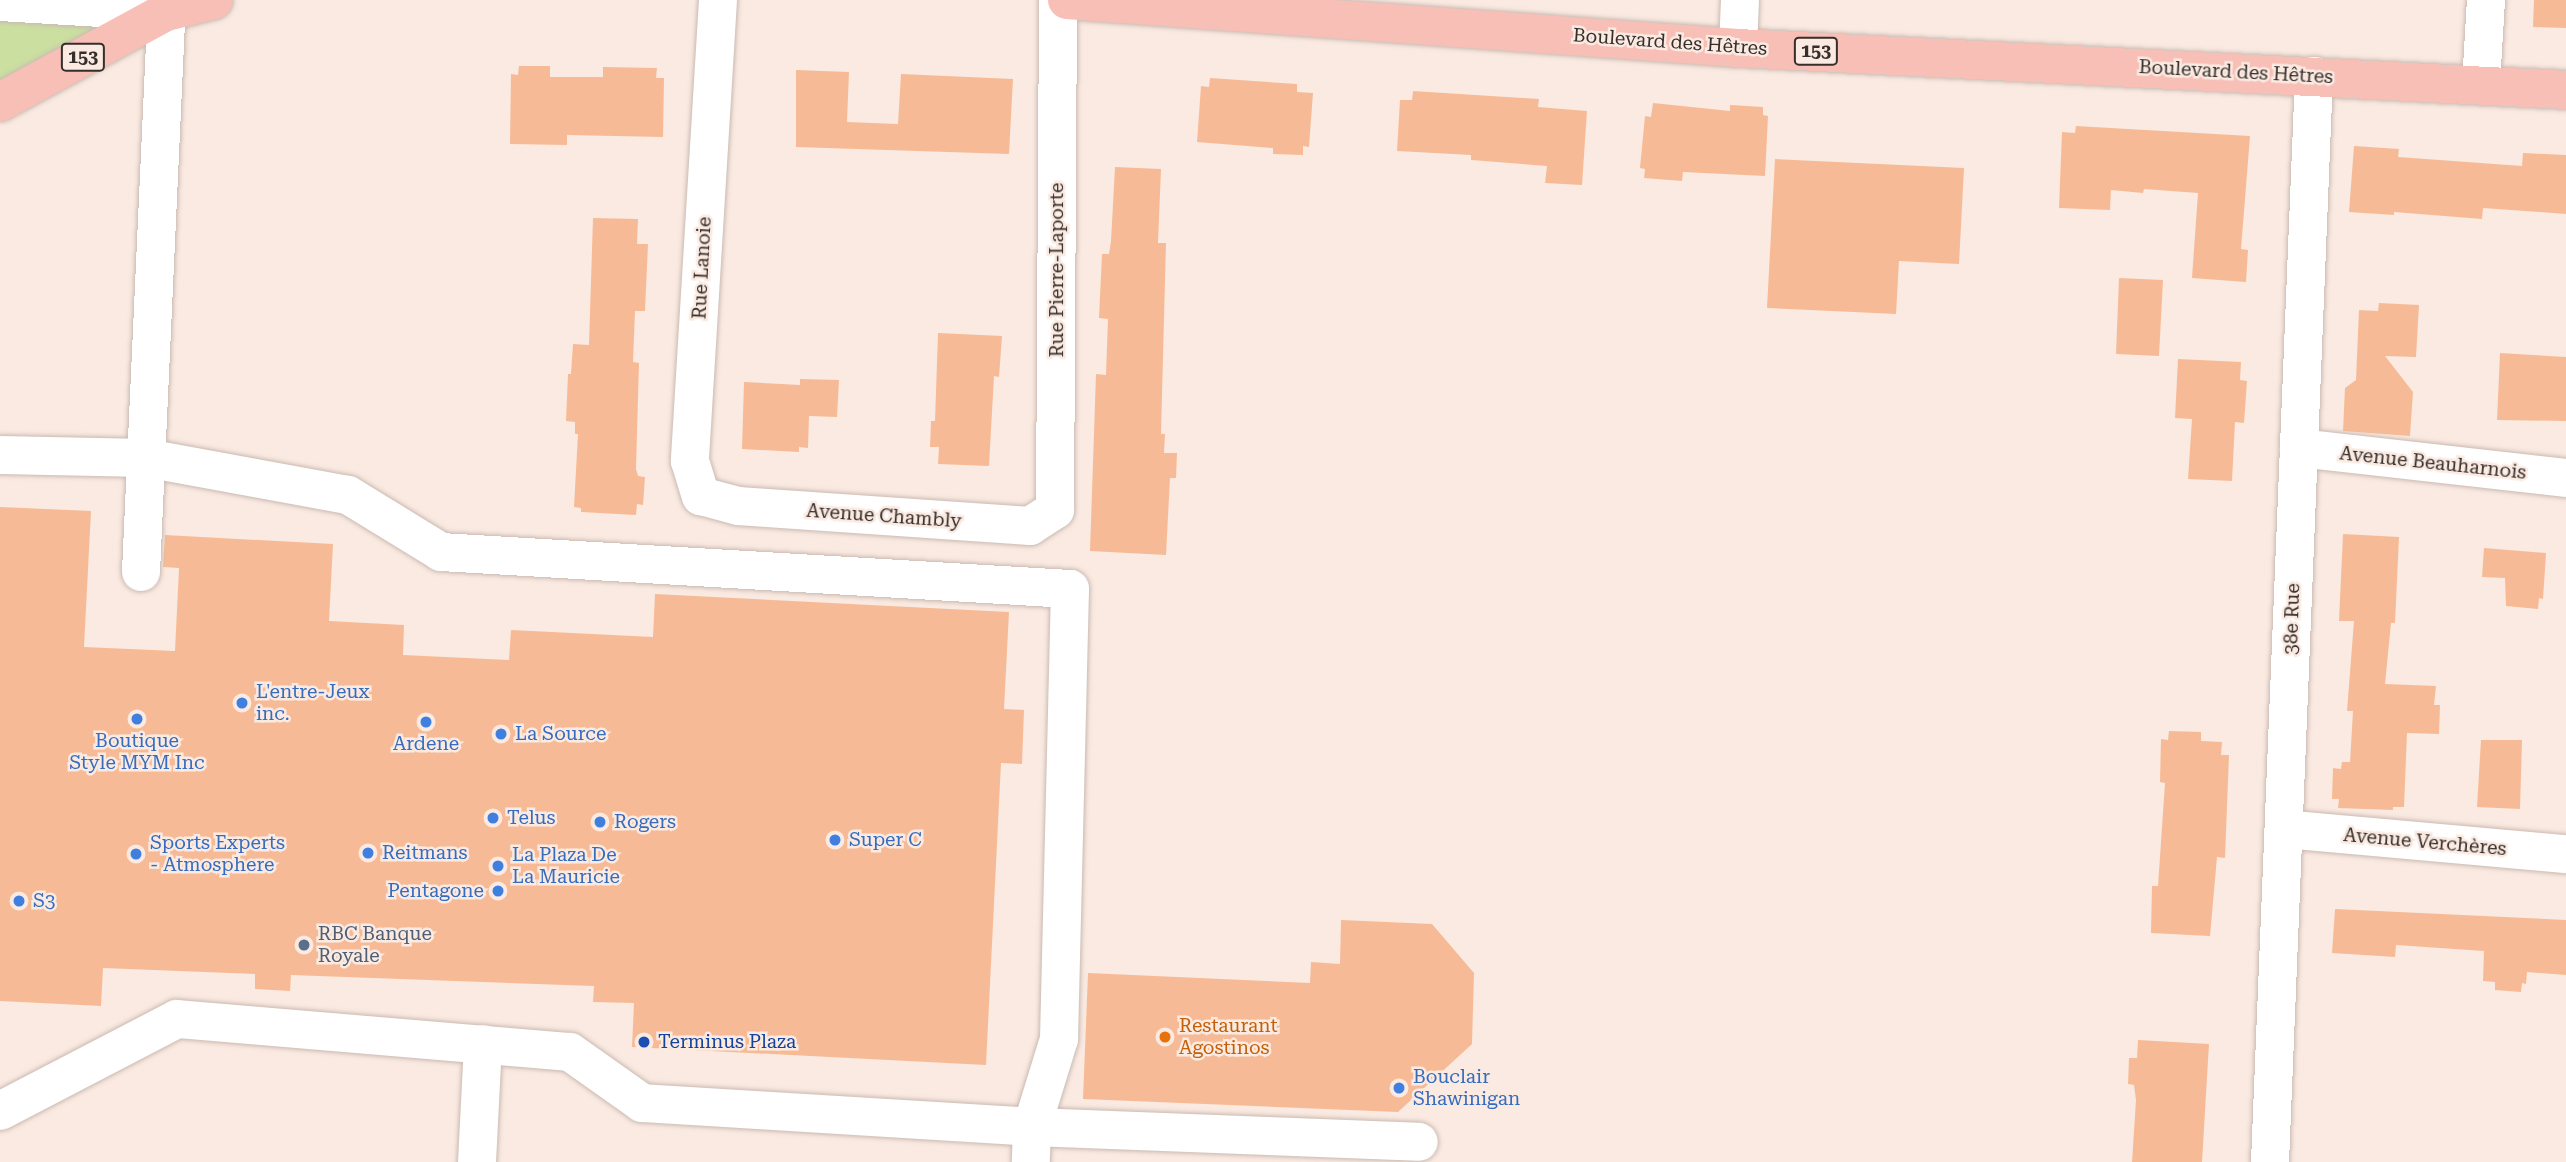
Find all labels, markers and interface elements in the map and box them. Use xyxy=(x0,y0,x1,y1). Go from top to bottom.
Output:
street label: Boulevard des Hêtres xyxy=(1572,24,1768,60)
road number: 153 xyxy=(1793,36,1839,66)
road number: 153 xyxy=(60,42,106,72)
street label: Boulevard des Hêtres xyxy=(2138,56,2334,88)
street label: Rue Pierre-Laporte xyxy=(1046,183,1068,357)
street label: Rue Lanoie xyxy=(688,216,716,320)
street label: Avenue Beauharnois xyxy=(2339,442,2527,484)
street label: Avenue Chambly xyxy=(806,499,962,533)
street label: 38e Rue xyxy=(2279,583,2305,655)
place label: L'entre-Jeux inc. xyxy=(256,681,369,725)
marker: L'entre-Jeux inc. xyxy=(234,695,250,711)
marker: Boutique Style MYM Inc xyxy=(129,711,145,727)
marker: Ardene xyxy=(418,714,434,730)
place label: La Source xyxy=(515,723,606,745)
marker: La Source xyxy=(493,726,509,742)
place label: Boutique Style MYM Inc xyxy=(69,730,205,774)
place label: Ardene xyxy=(393,733,459,755)
place label: Telus xyxy=(507,807,555,829)
marker: Telus xyxy=(485,810,501,826)
place label: Rogers xyxy=(614,811,676,833)
marker: Rogers xyxy=(592,814,608,830)
street label: Avenue Verchères xyxy=(2343,824,2507,860)
place label: Super C xyxy=(849,829,922,851)
place label: Sports Experts - Atmosphere xyxy=(150,832,285,876)
marker: Super C xyxy=(827,832,843,848)
place label: Reitmans xyxy=(382,842,467,864)
place label: La Plaza De La Mauricie xyxy=(512,844,620,888)
marker: Reitmans xyxy=(360,845,376,861)
marker: Sports Experts - Atmosphere xyxy=(128,846,144,862)
marker: La Plaza De La Mauricie xyxy=(490,858,506,874)
place label: Pentagone xyxy=(388,880,484,902)
marker: Pentagone xyxy=(490,883,506,899)
place label: S3 xyxy=(33,890,55,912)
marker: S3 xyxy=(11,893,27,909)
place label: RBC Banque Royale xyxy=(318,923,432,967)
marker: RBC Banque Royale xyxy=(296,937,312,953)
place label: Restaurant Agostinos xyxy=(1179,1015,1278,1059)
marker: Restaurant Agostinos xyxy=(1157,1029,1173,1045)
place label: Terminus Plaza xyxy=(658,1031,796,1053)
marker: Terminus Plaza xyxy=(636,1034,652,1050)
place label: Bouclair Shawinigan xyxy=(1413,1066,1520,1110)
marker: Bouclair Shawinigan xyxy=(1391,1080,1407,1096)

